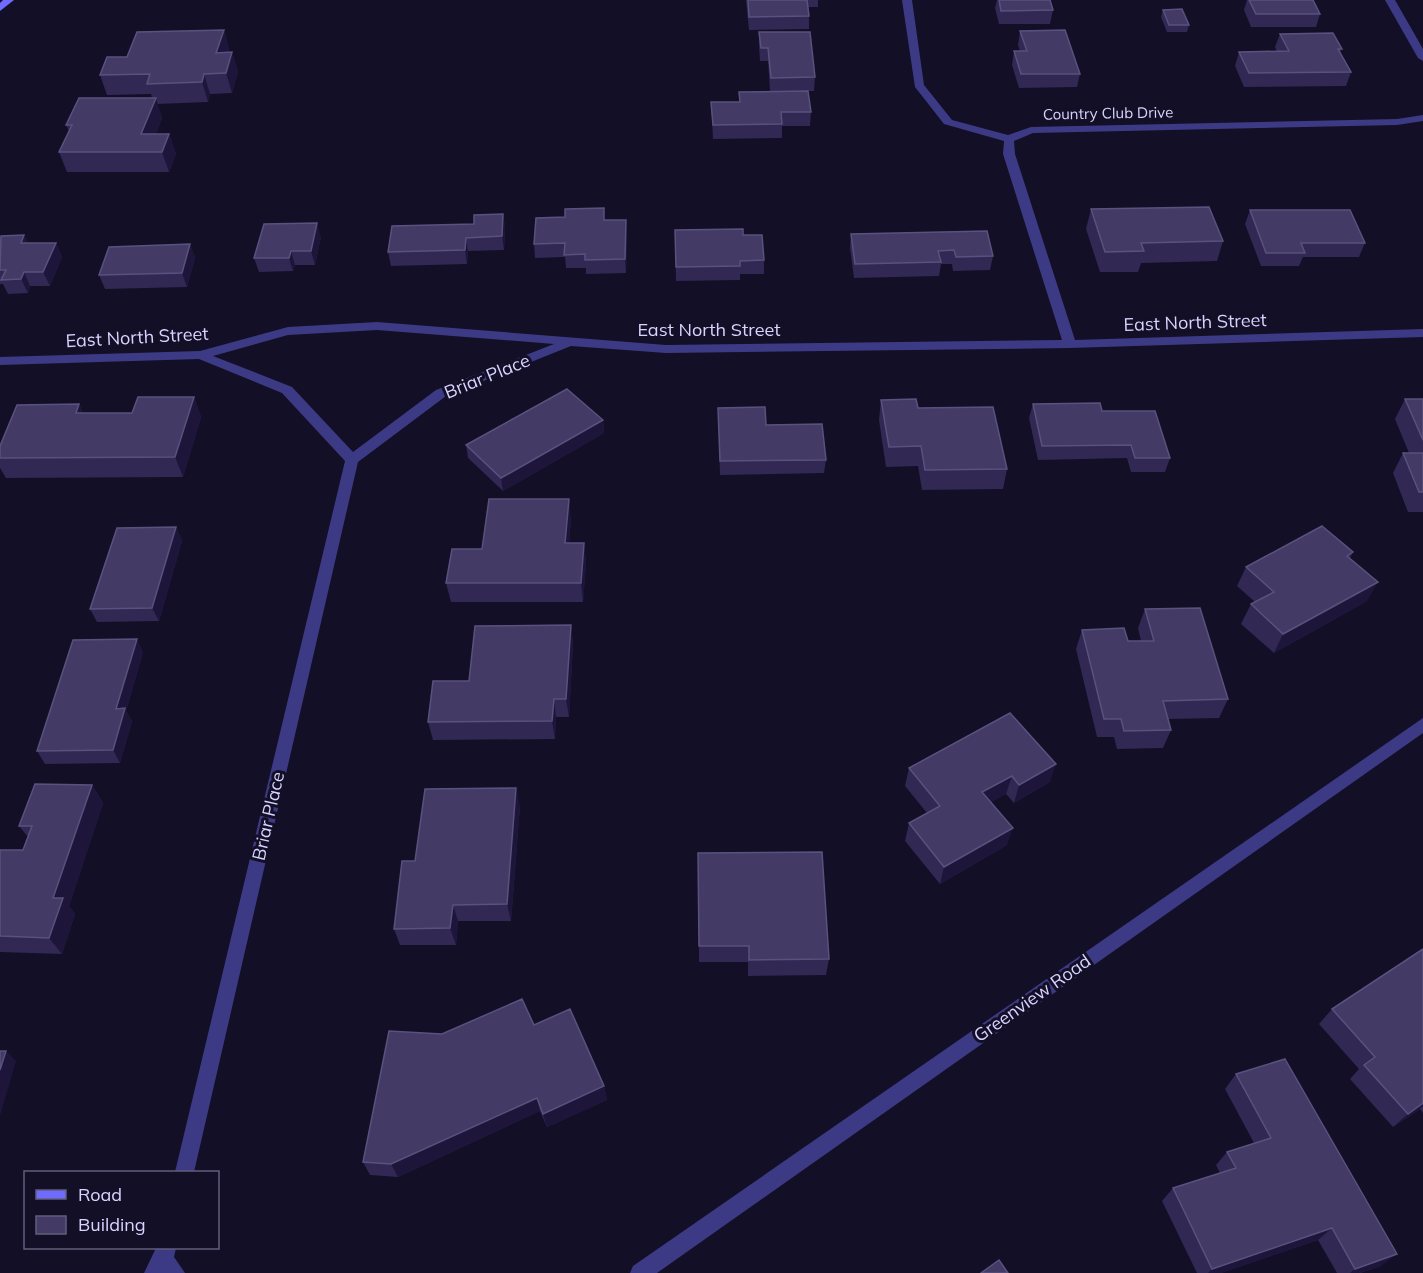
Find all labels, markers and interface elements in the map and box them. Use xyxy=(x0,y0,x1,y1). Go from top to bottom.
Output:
street label: Country Club Drive xyxy=(1043,102,1173,124)
street label: East North Street xyxy=(1123,308,1267,336)
street label: East North Street xyxy=(637,318,781,341)
street label: East North Street xyxy=(65,322,209,352)
street label: Briar Place xyxy=(441,348,533,404)
street label: Briar Place xyxy=(247,769,289,863)
street label: Greenview Road xyxy=(969,949,1095,1047)
legend xyxy=(24,1171,219,1249)
text: Road xyxy=(78,1183,122,1206)
text: Building xyxy=(78,1213,146,1236)

